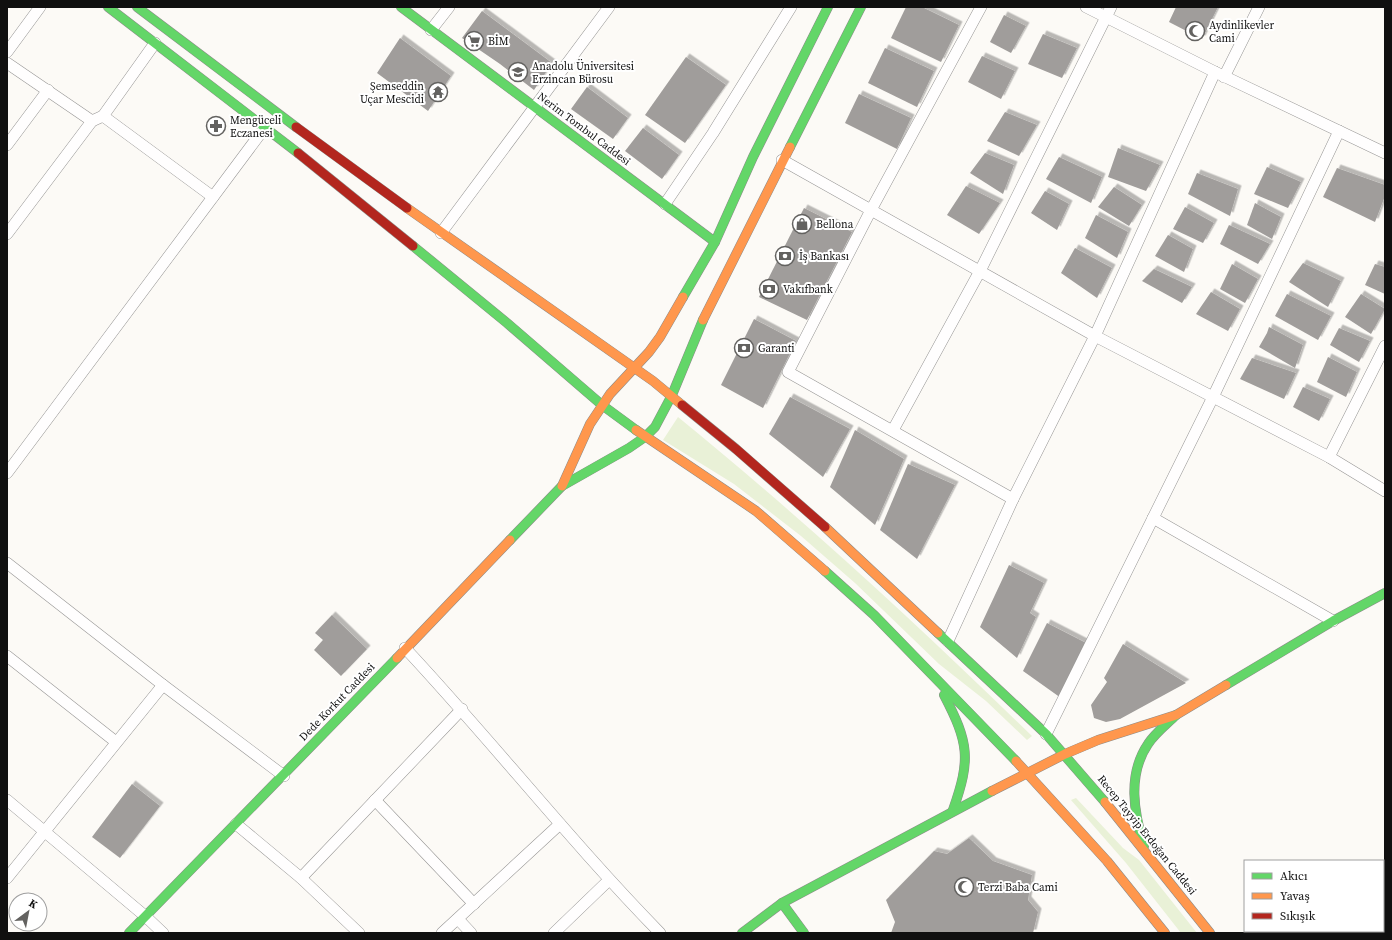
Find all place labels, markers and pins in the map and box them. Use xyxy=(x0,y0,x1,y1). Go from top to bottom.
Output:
place label: Aydinlikevler Cami xyxy=(1209,18,1274,46)
mosque icon: Aydinlikevler Cami xyxy=(1184,20,1206,42)
supermarket icon: BİM xyxy=(463,30,485,52)
place label: BİM xyxy=(488,34,509,49)
place label: Anadolu Üniversitesi Erzincan Bürosu xyxy=(532,58,634,87)
school or university icon: Anadolu Üniversitesi Erzincan Bürosu xyxy=(507,61,529,83)
place label: Şemseddin Uçar Mescidi xyxy=(360,79,424,107)
temple icon: Şemseddin Uçar Mescidi xyxy=(427,81,449,103)
place label: Mengüceli Eczanesi xyxy=(230,113,281,141)
pharmacy icon: Mengüceli Eczanesi xyxy=(205,115,227,137)
shop icon: Bellona xyxy=(791,213,813,235)
place label: Bellona xyxy=(816,217,854,232)
bank icon: İş Bankası xyxy=(774,245,796,267)
place label: İş Bankası xyxy=(799,249,849,264)
bank icon: Vakıfbank xyxy=(758,278,780,300)
place label: Vakıfbank xyxy=(783,282,834,297)
bank icon: Garanti xyxy=(733,337,755,359)
place label: Garanti xyxy=(758,341,795,356)
mosque icon: Terzi Baba Cami xyxy=(953,876,975,898)
place label: Terzi Baba Cami xyxy=(978,880,1058,895)

